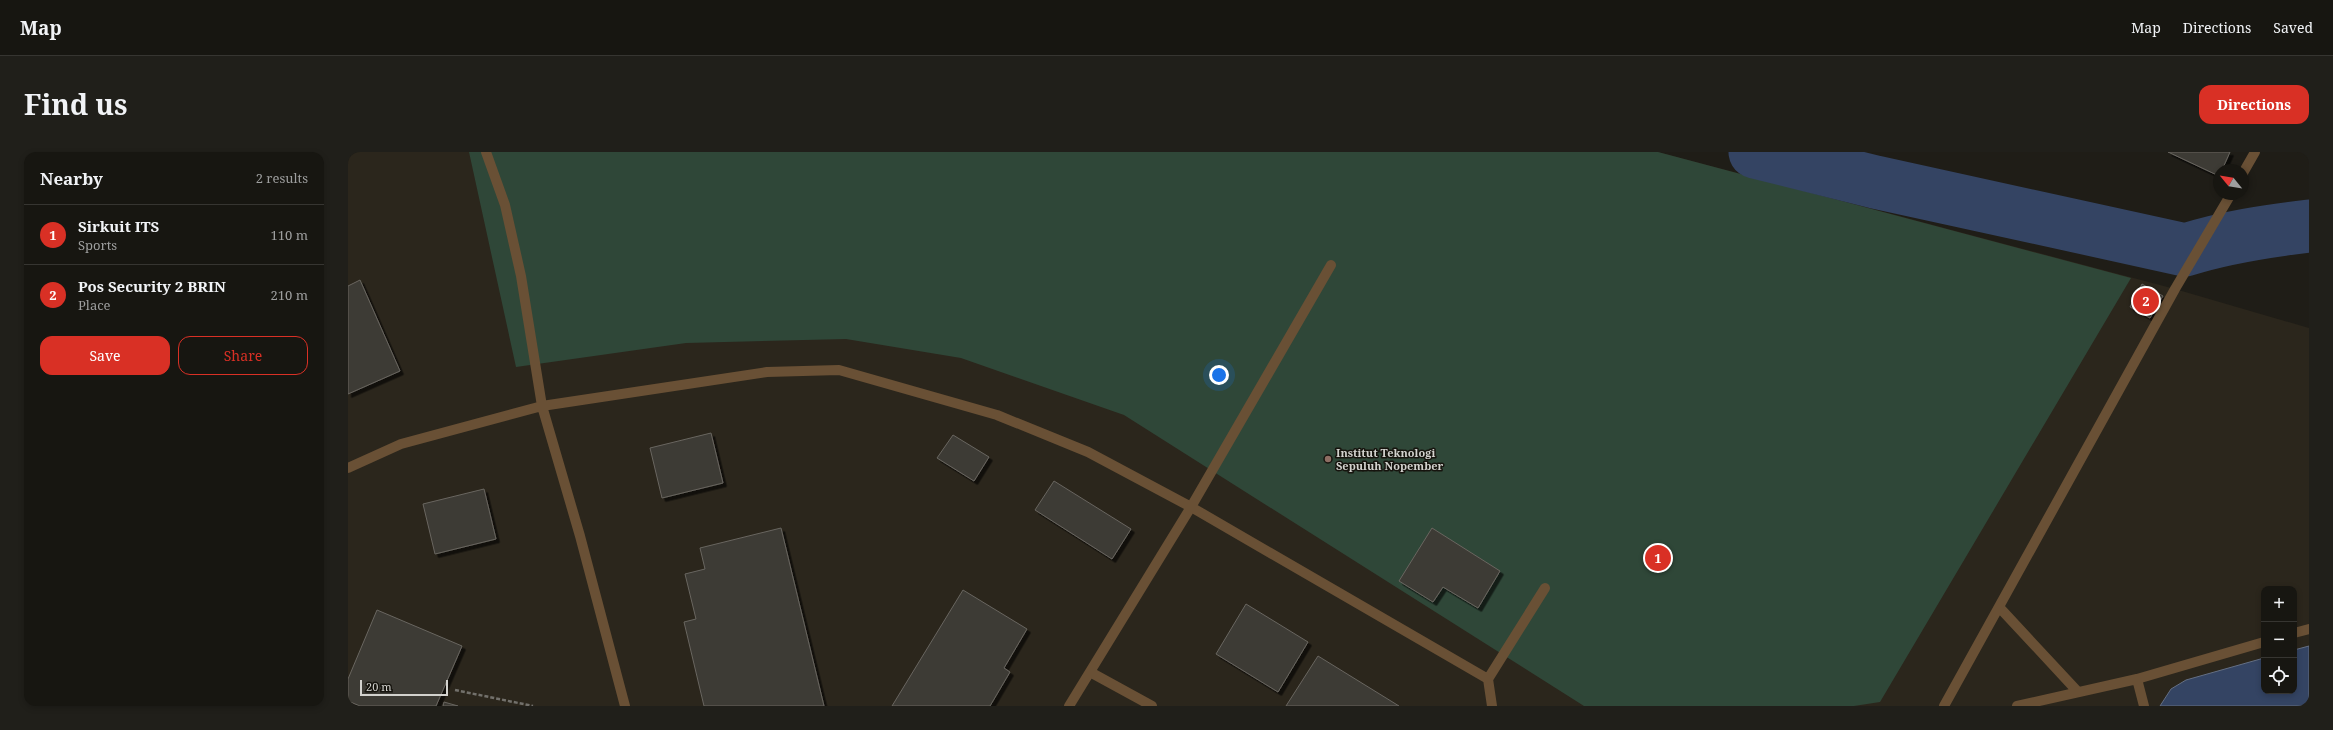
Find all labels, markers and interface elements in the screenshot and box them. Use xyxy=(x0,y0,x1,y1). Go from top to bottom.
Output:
text: Map xyxy=(20,15,62,41)
text: Map xyxy=(2131,18,2161,37)
text: Directions xyxy=(2183,18,2251,37)
text: Saved xyxy=(2273,18,2313,37)
text: Find us xyxy=(24,85,128,123)
button: Directions xyxy=(2199,85,2309,124)
north arrow xyxy=(2213,164,2249,200)
text: Nearby xyxy=(40,167,103,190)
text: 2 results xyxy=(256,169,308,187)
text: Sirkuit ITS xyxy=(78,216,159,236)
text: 1 xyxy=(49,226,57,244)
text: 110 m xyxy=(271,226,308,244)
text: Sports xyxy=(78,236,117,254)
text: Pos Security 2 BRIN xyxy=(78,276,226,296)
text: 2 xyxy=(49,286,57,304)
text: 210 m xyxy=(271,286,308,304)
pin: 2 xyxy=(2133,286,2159,316)
text: Place xyxy=(78,296,111,314)
button: Save xyxy=(40,336,170,375)
button: Share xyxy=(178,336,308,375)
your location xyxy=(1209,365,1229,385)
place label: Institut Teknologi Sepuluh Nopember xyxy=(1336,445,1444,473)
marker: Institut Teknologi Sepuluh Nopember xyxy=(1323,454,1333,464)
pin: 1 xyxy=(1645,543,1671,573)
map controls xyxy=(2261,586,2297,694)
button: + xyxy=(2261,586,2297,622)
button: − xyxy=(2261,622,2297,658)
button: locate xyxy=(2261,658,2297,694)
scale bar xyxy=(360,678,448,697)
text: 20 m xyxy=(366,679,392,694)

